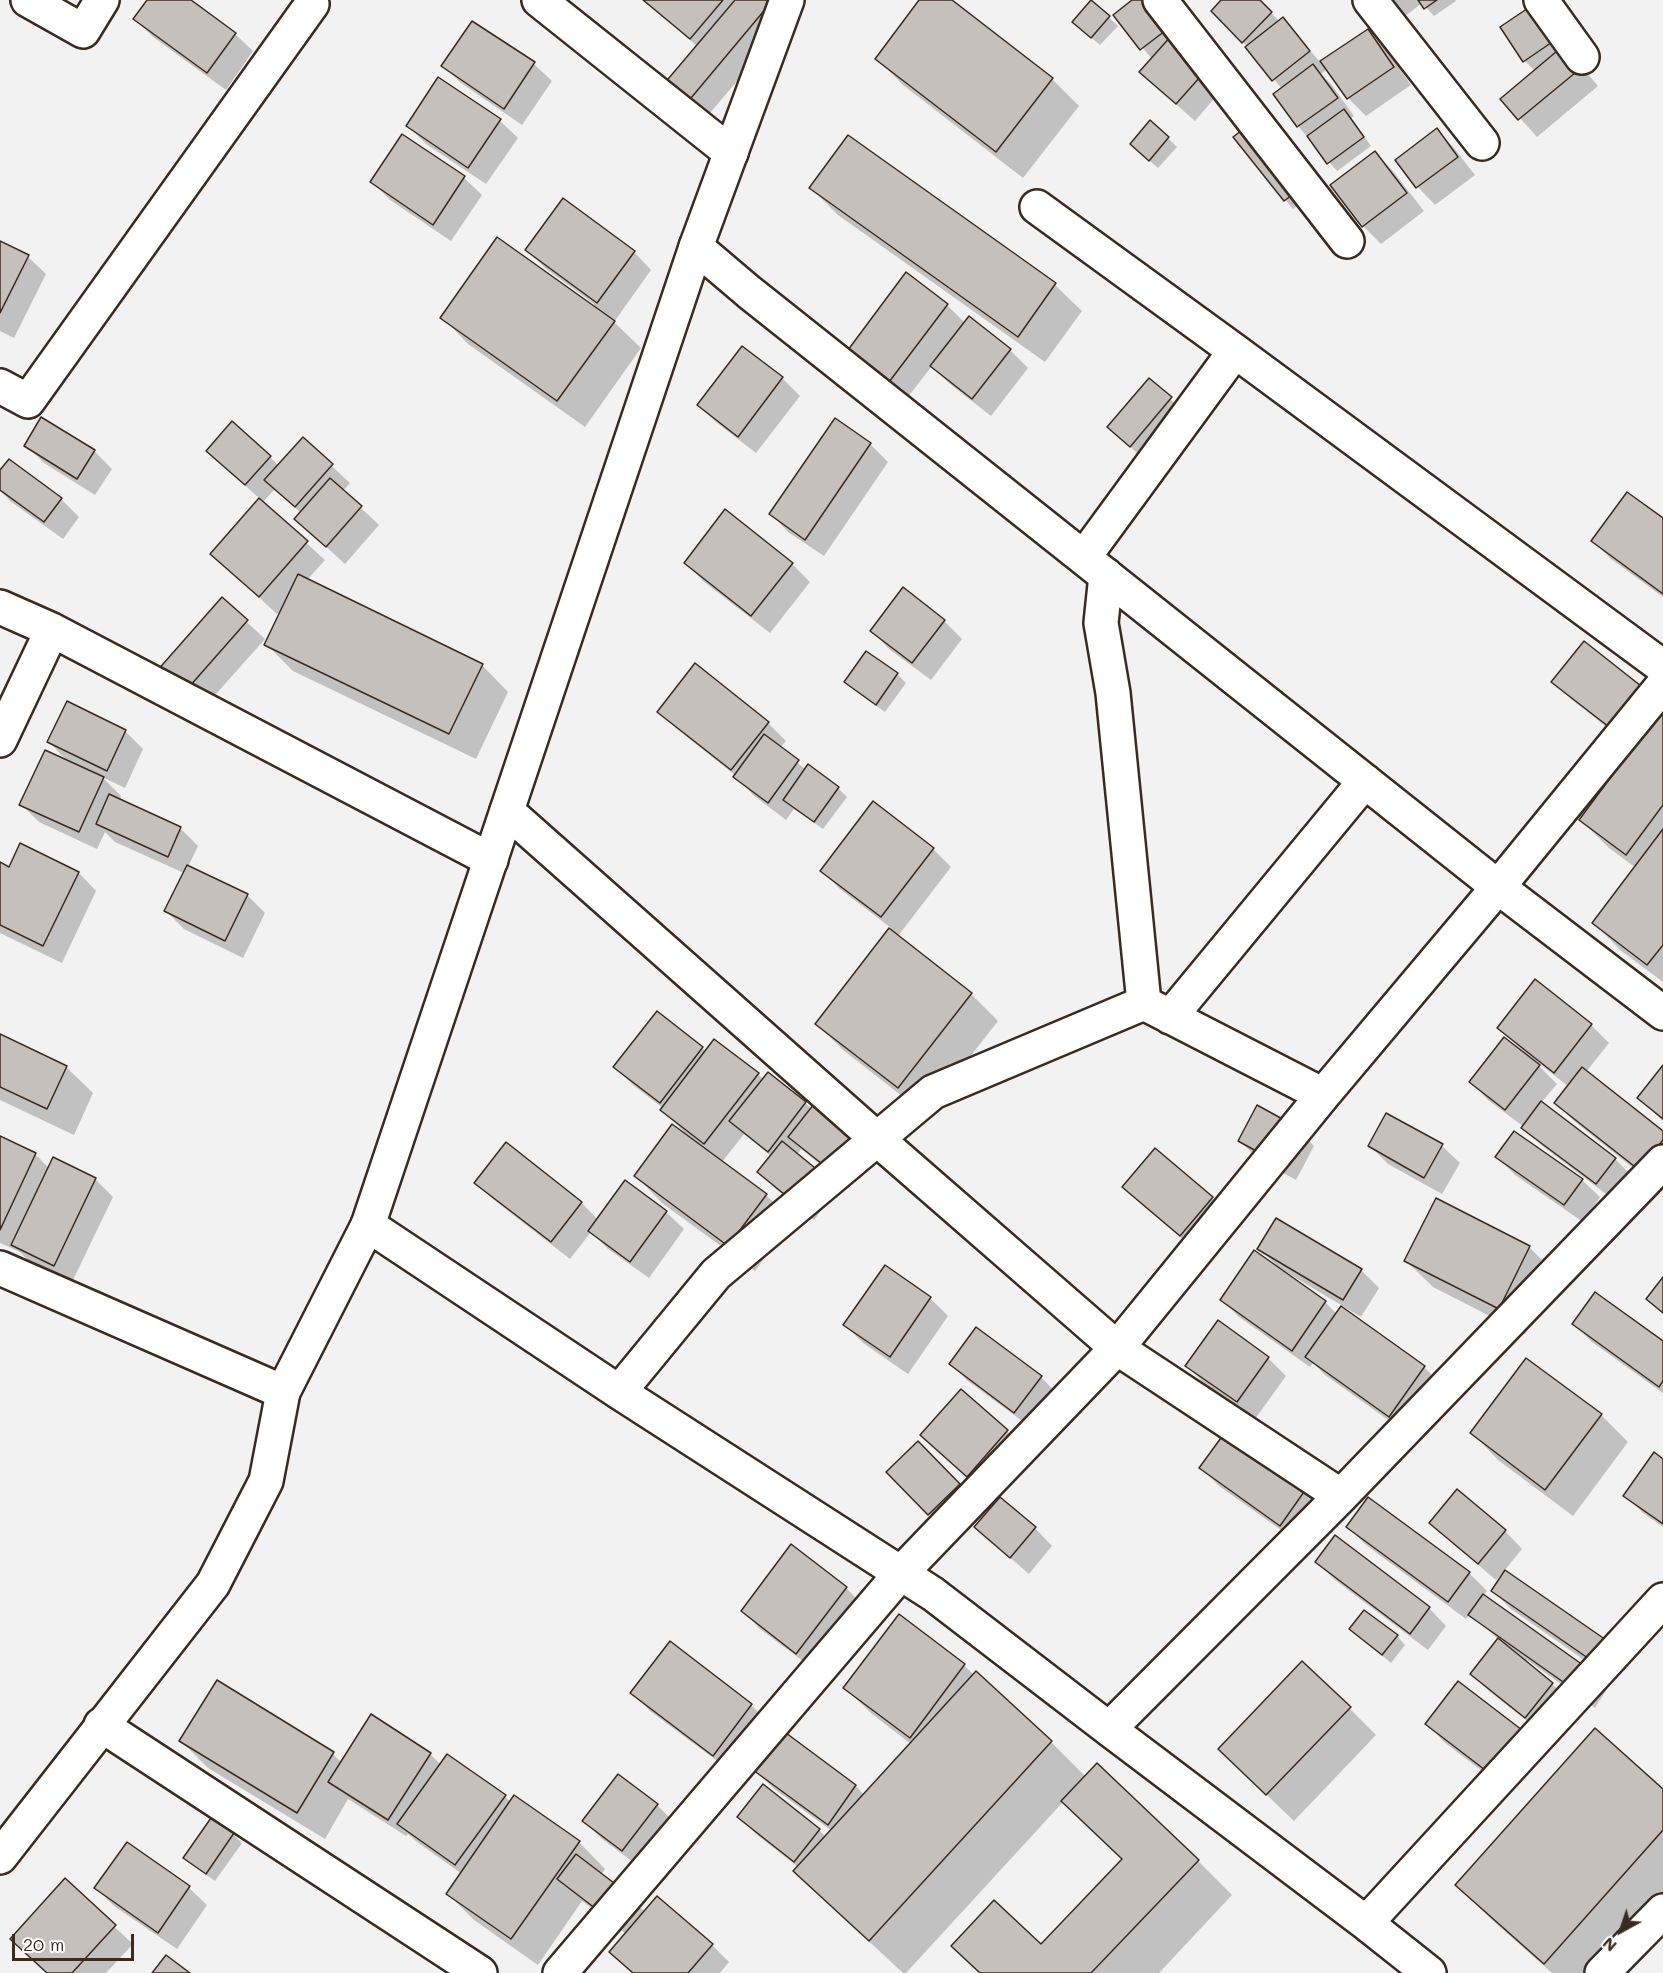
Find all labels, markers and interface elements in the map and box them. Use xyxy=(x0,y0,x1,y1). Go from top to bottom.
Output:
north arrow xyxy=(1591,1901,1651,1961)
scale bar xyxy=(15,1922,136,1960)
text: 20 m xyxy=(23,1932,64,1956)
text: N xyxy=(1598,1933,1621,1957)

